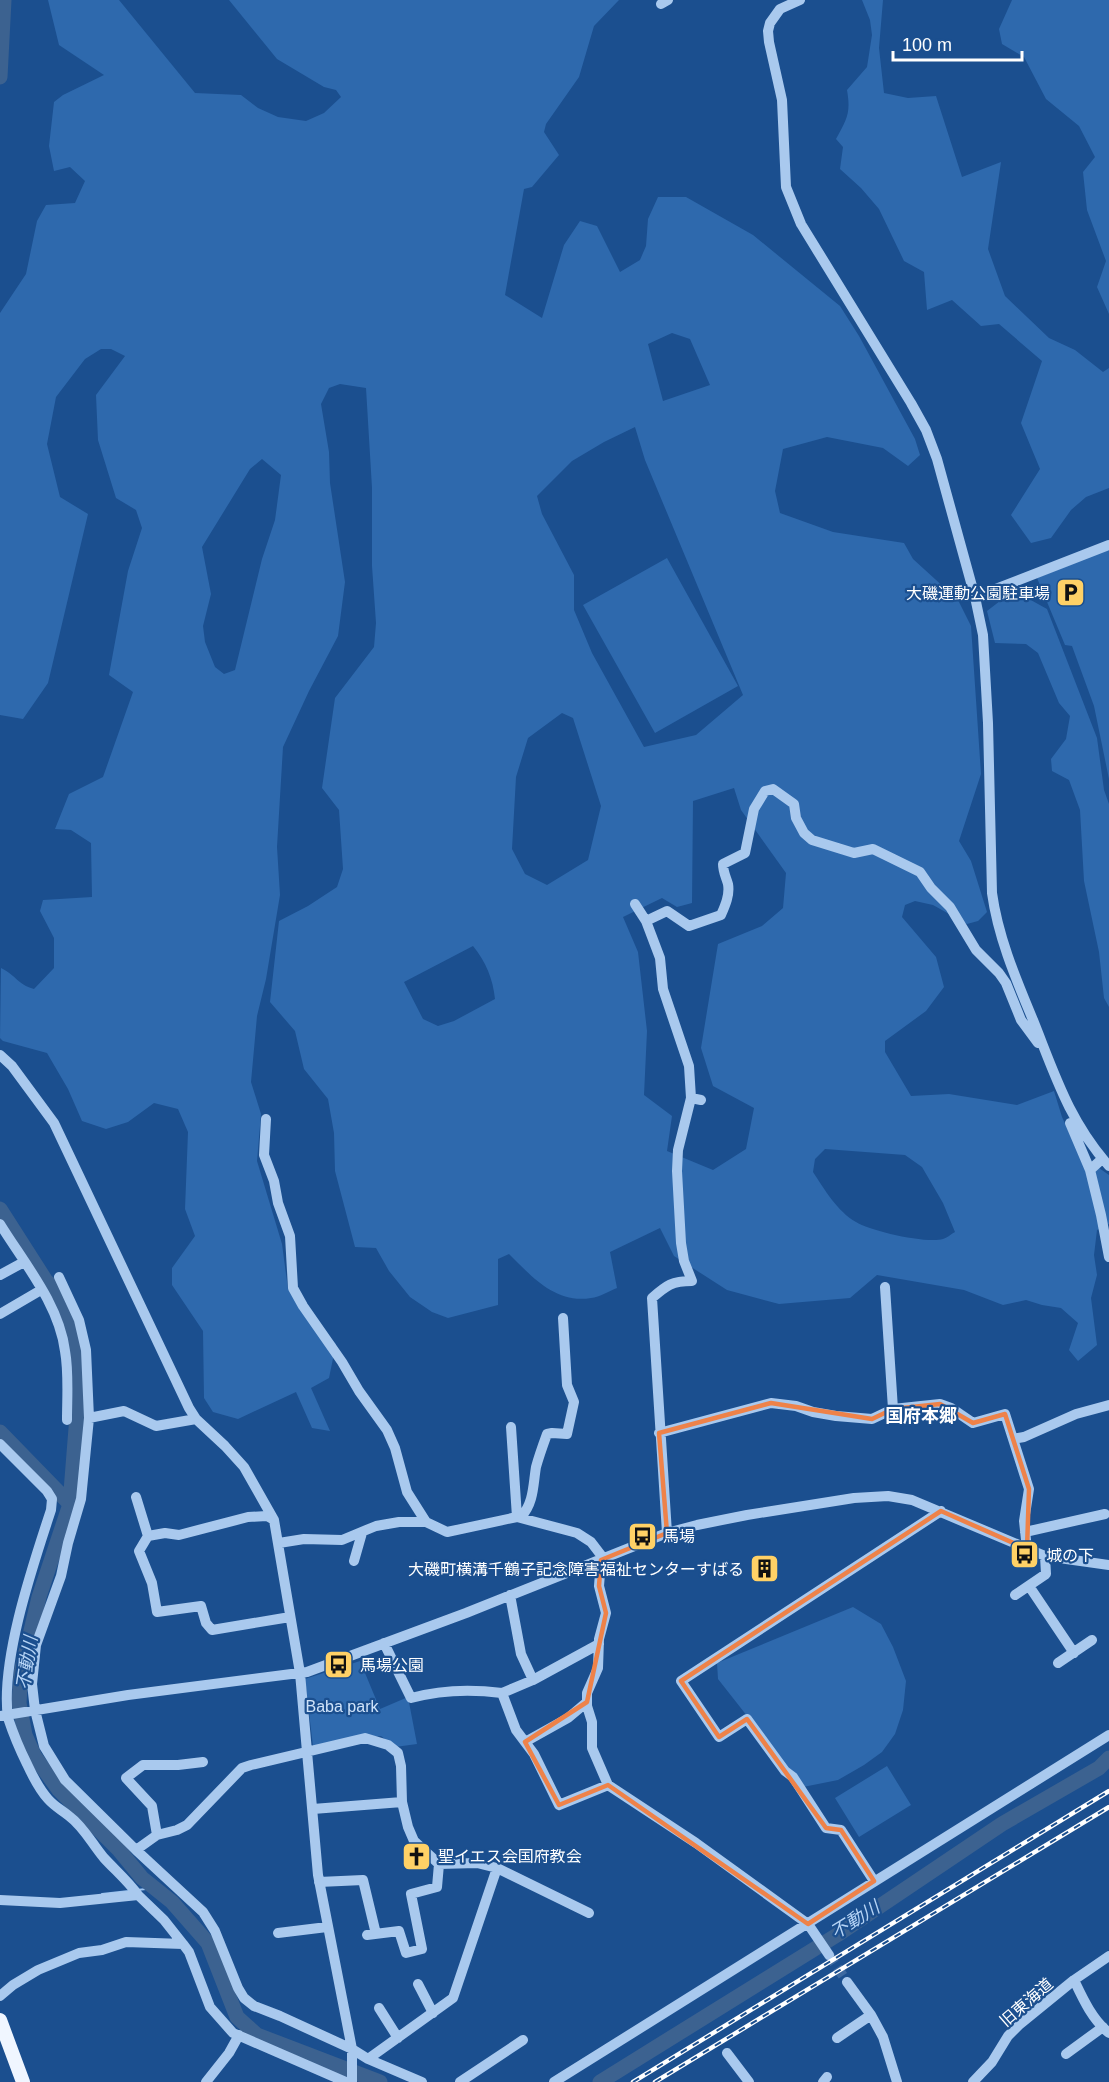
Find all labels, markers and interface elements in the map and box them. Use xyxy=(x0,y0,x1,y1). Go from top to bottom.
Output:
scale bar xyxy=(893,24,1022,62)
text: 100 m xyxy=(902,35,952,55)
parking icon: 大磯運動公園駐車場 xyxy=(1055,577,1087,609)
place label: 大磯運動公園駐車場 xyxy=(906,585,1050,602)
district label: 国府本郷 xyxy=(885,1406,957,1426)
bus stop icon: 馬場 xyxy=(626,1520,658,1552)
place label: 馬場 xyxy=(663,1528,695,1545)
bus stop icon: 城の下 xyxy=(1009,1539,1041,1571)
place label: 城の下 xyxy=(1046,1547,1094,1564)
building icon: 大磯町横溝千鶴子記念障害福祉センターすばる xyxy=(749,1553,781,1585)
place label: 大磯町横溝千鶴子記念障害福祉センターすばる xyxy=(408,1561,744,1578)
water label: 不動川 xyxy=(13,1633,41,1691)
bus stop icon: 馬場公園 xyxy=(323,1649,355,1681)
place label: 馬場公園 xyxy=(360,1657,424,1674)
park label: Baba park xyxy=(306,1698,379,1715)
church icon: 聖イエス会国府教会 xyxy=(401,1840,433,1872)
place label: 聖イエス会国府教会 xyxy=(438,1848,582,1865)
water label: 不動川 xyxy=(827,1896,885,1943)
street label: 旧東海道 xyxy=(997,1975,1056,2030)

